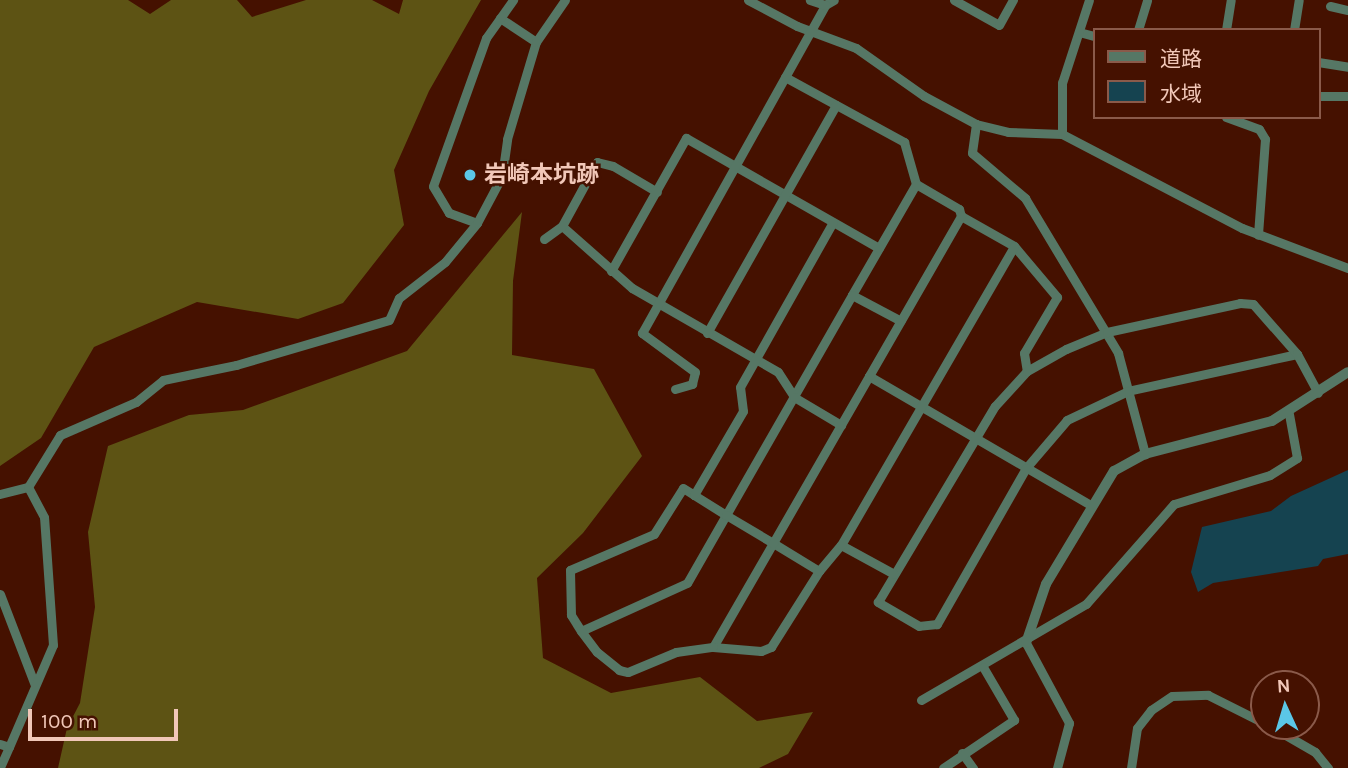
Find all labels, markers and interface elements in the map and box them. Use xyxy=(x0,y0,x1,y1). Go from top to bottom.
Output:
legend xyxy=(1092,28,1320,119)
text: 道路 xyxy=(1160,47,1202,71)
text: 水域 xyxy=(1160,82,1202,106)
place label: 岩崎本坑跡 xyxy=(484,161,599,189)
marker: 岩崎本坑跡 xyxy=(462,167,478,183)
north arrow xyxy=(1250,670,1320,740)
text: N xyxy=(1276,675,1291,697)
scale bar xyxy=(32,694,182,738)
text: 100 m xyxy=(41,709,98,733)

